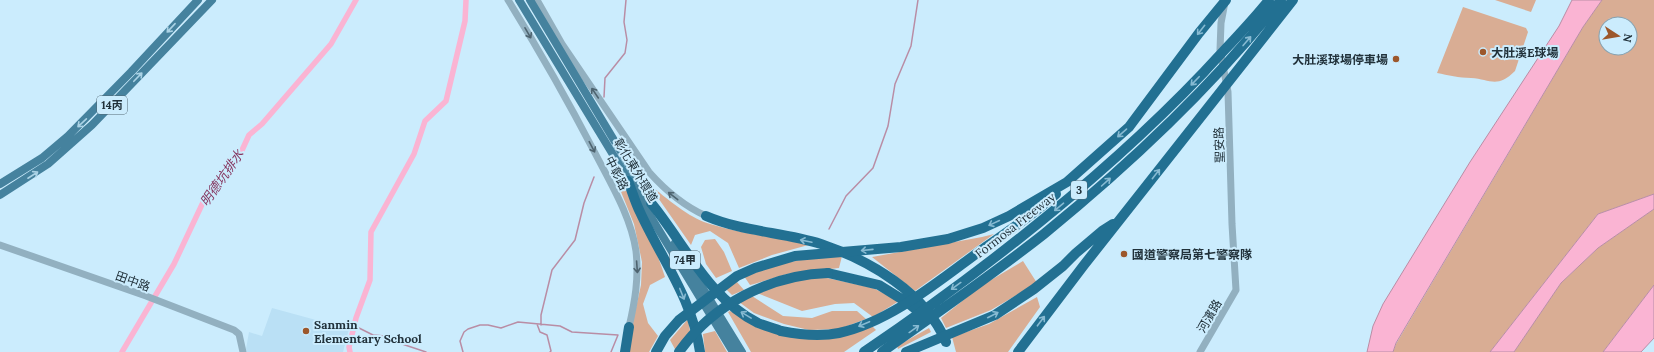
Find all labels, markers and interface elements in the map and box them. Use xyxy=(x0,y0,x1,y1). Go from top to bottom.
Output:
north arrow xyxy=(1598,16,1638,56)
one-way arrow xyxy=(167,23,176,33)
one-way arrow xyxy=(1197,25,1205,36)
one-way arrow xyxy=(525,27,533,39)
text: N xyxy=(1620,32,1636,44)
one-way arrow xyxy=(1243,35,1252,46)
place label: 大肚溪E球場 xyxy=(1491,45,1559,60)
marker: 大肚溪E球場 xyxy=(1478,47,1488,57)
place label: 大肚溪球場停車場 xyxy=(1292,52,1388,67)
marker: 大肚溪球場停車場 xyxy=(1391,54,1401,64)
one-way arrow xyxy=(133,72,143,82)
one-way arrow xyxy=(1191,75,1200,86)
one-way arrow xyxy=(591,87,599,98)
road number: 14丙 xyxy=(97,96,127,114)
one-way arrow xyxy=(77,118,87,127)
street label: 聖安路 xyxy=(1211,127,1227,163)
one-way arrow xyxy=(1116,128,1127,137)
street label: 彰化東外環道 xyxy=(611,135,661,205)
one-way arrow xyxy=(589,140,596,152)
water label: 明德坑排水 xyxy=(196,146,248,210)
street label: 中彰路 xyxy=(602,154,632,192)
one-way arrow xyxy=(1151,169,1160,180)
one-way arrow xyxy=(27,170,39,178)
one-way arrow xyxy=(1100,177,1111,186)
road number: 3 xyxy=(1071,181,1087,199)
street label: Formosa Freeway xyxy=(972,189,1059,261)
one-way arrow xyxy=(668,191,679,200)
one-way arrow xyxy=(1053,202,1064,211)
one-way arrow xyxy=(988,220,1000,227)
one-way arrow xyxy=(800,237,813,245)
one-way arrow xyxy=(861,246,874,254)
place label: 國道警察局第七警察隊 xyxy=(1132,247,1252,262)
marker: 國道警察局第七警察隊 xyxy=(1119,249,1129,259)
road number: 74甲 xyxy=(670,251,700,269)
one-way arrow xyxy=(634,260,641,273)
street label: 田中路 xyxy=(114,268,152,294)
one-way arrow xyxy=(951,282,962,290)
one-way arrow xyxy=(679,288,686,300)
street label: 河濱路 xyxy=(1194,297,1224,335)
one-way arrow xyxy=(741,311,752,319)
one-way arrow xyxy=(987,311,999,318)
one-way arrow xyxy=(1037,315,1045,326)
place label: Sanmin Elementary School xyxy=(314,317,422,346)
one-way arrow xyxy=(858,321,870,329)
one-way arrow xyxy=(908,325,919,333)
marker: Sanmin Elementary School xyxy=(301,326,311,336)

